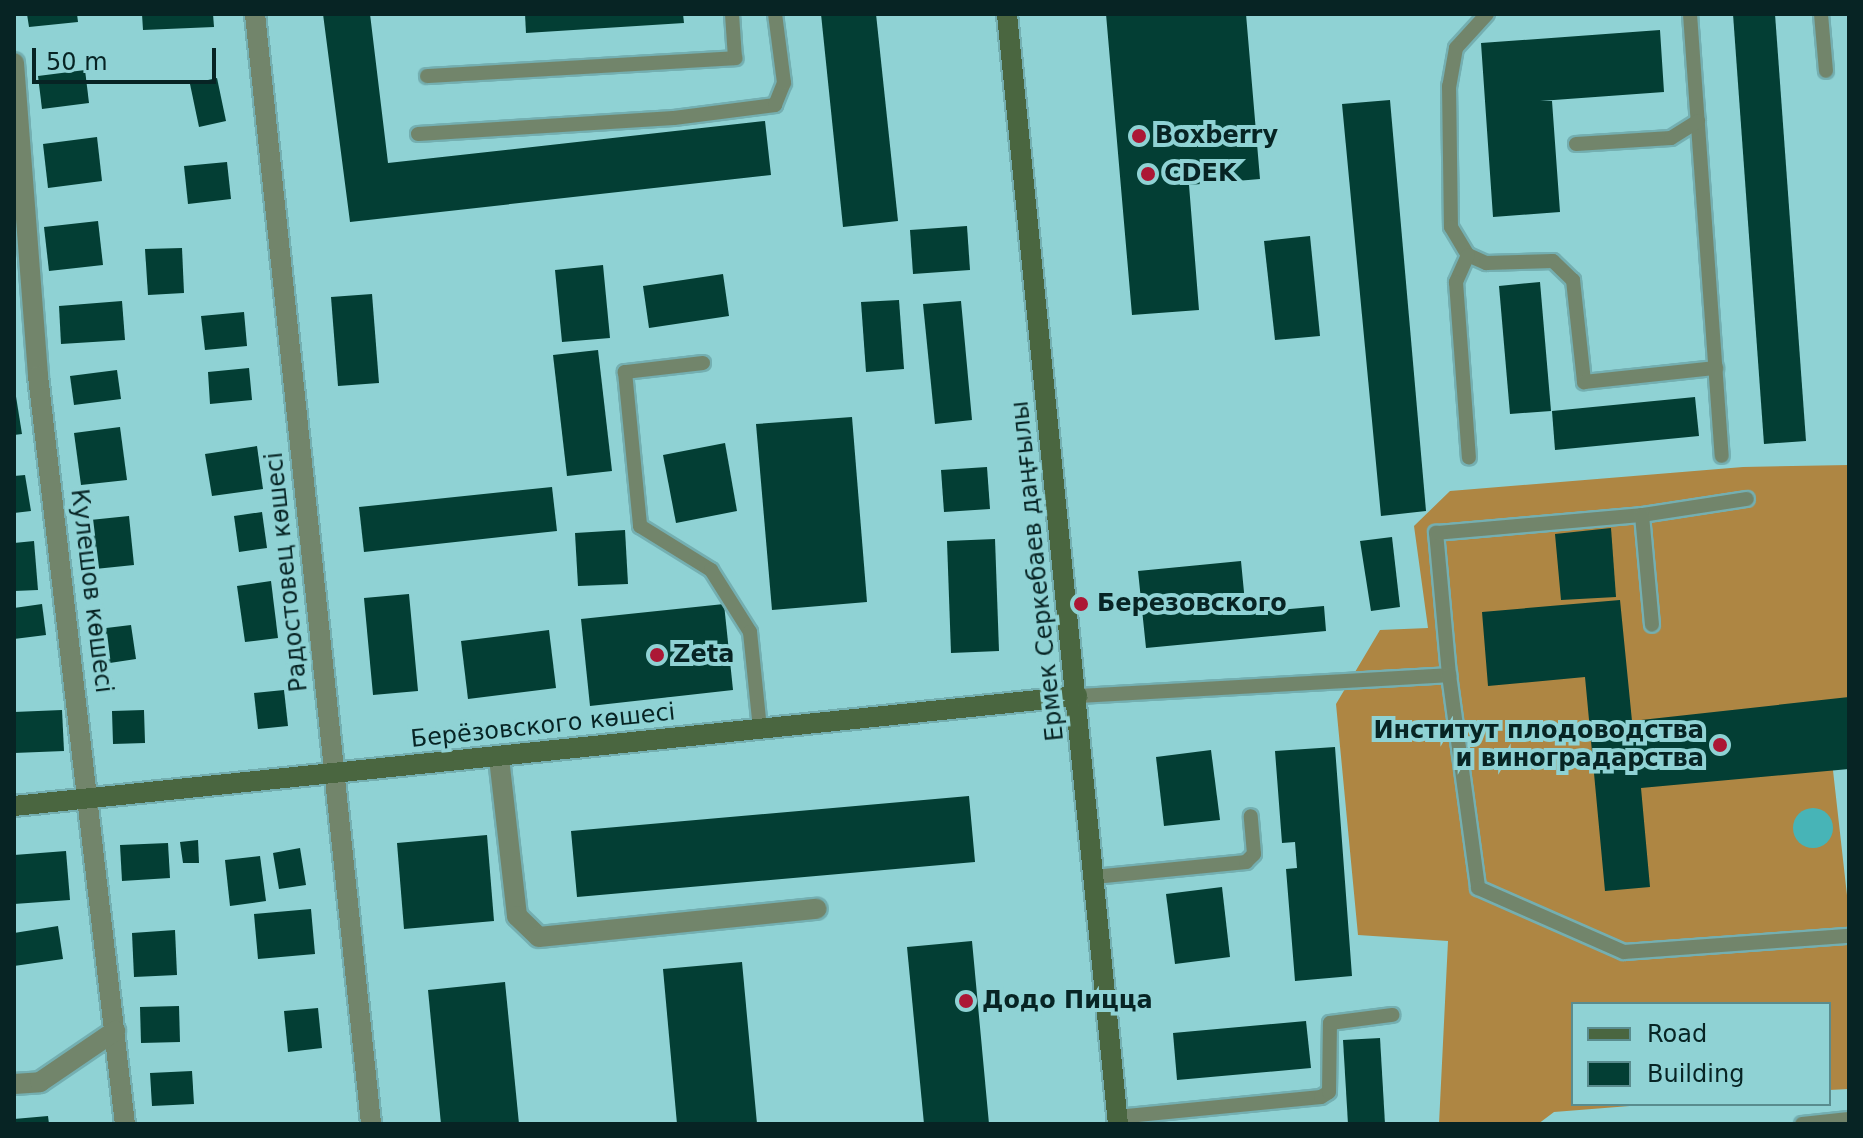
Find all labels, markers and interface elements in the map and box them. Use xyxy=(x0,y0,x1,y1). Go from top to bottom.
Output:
scale bar xyxy=(36,32,220,82)
text: 50 m xyxy=(46,48,108,76)
place label: Boxberry xyxy=(1155,122,1278,150)
marker: Boxberry xyxy=(1130,127,1148,145)
place label: CDEK xyxy=(1164,160,1237,188)
marker: CDEK xyxy=(1139,165,1157,183)
street label: Ермек Серкебаев даңғылы xyxy=(1006,399,1070,743)
street label: Радостовец көшесі xyxy=(260,451,314,693)
street label: Кулешов көшесі xyxy=(64,487,118,695)
place label: Березовского xyxy=(1097,590,1287,618)
marker: Березовского xyxy=(1072,595,1090,613)
place label: Zeta xyxy=(673,641,734,669)
marker: Zeta xyxy=(648,646,666,664)
street label: Берёзовского көшесі xyxy=(409,698,677,754)
place label: Институт плодоводства и виноградарства xyxy=(1373,717,1704,773)
marker: Институт плодоводства и виноградарства xyxy=(1711,736,1729,754)
place label: Додо Пицца xyxy=(982,987,1153,1015)
marker: Додо Пицца xyxy=(957,992,975,1010)
legend xyxy=(1571,1002,1831,1106)
text: Road xyxy=(1647,1020,1707,1048)
text: Building xyxy=(1647,1060,1744,1088)

